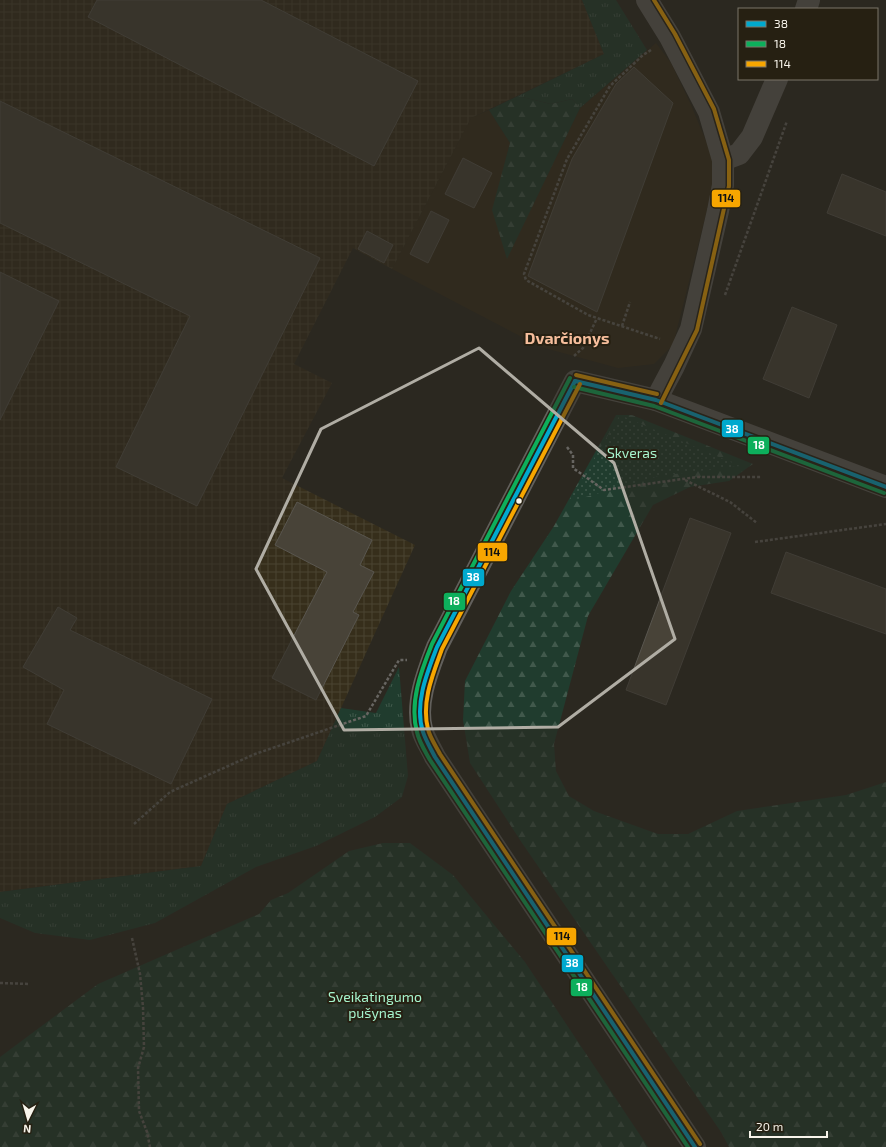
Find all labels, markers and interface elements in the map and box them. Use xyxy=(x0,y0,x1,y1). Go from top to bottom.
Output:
legend xyxy=(738,8,878,80)
text: 38 xyxy=(774,16,788,30)
text: 18 xyxy=(774,36,786,50)
text: 114 xyxy=(774,56,791,70)
line badge: 114 xyxy=(711,189,741,208)
text: 114 xyxy=(718,191,734,204)
district label: Dvarčionys xyxy=(525,328,609,348)
line badge: 38 xyxy=(721,419,744,438)
text: 38 xyxy=(725,422,739,435)
line badge: 18 xyxy=(747,436,770,455)
text: 18 xyxy=(753,438,765,451)
park label: Skveras xyxy=(607,444,657,461)
unlabelled marker xyxy=(514,496,524,506)
line badge: 114 xyxy=(477,542,508,562)
text: 114 xyxy=(484,545,500,558)
line badge: 38 xyxy=(462,568,485,587)
text: 38 xyxy=(466,570,480,583)
line badge: 18 xyxy=(443,592,466,611)
text: 18 xyxy=(448,594,460,607)
line badge: 114 xyxy=(546,927,577,946)
text: 114 xyxy=(554,929,570,942)
line badge: 38 xyxy=(561,954,584,973)
text: 38 xyxy=(565,956,579,969)
line badge: 18 xyxy=(570,978,593,997)
text: 18 xyxy=(576,980,588,993)
park label: Sveikatingumo pušynas xyxy=(328,988,422,1021)
north arrow xyxy=(8,1099,48,1139)
scale bar xyxy=(750,1113,827,1139)
text: 20 m xyxy=(756,1119,783,1133)
text: N xyxy=(23,1123,32,1136)

